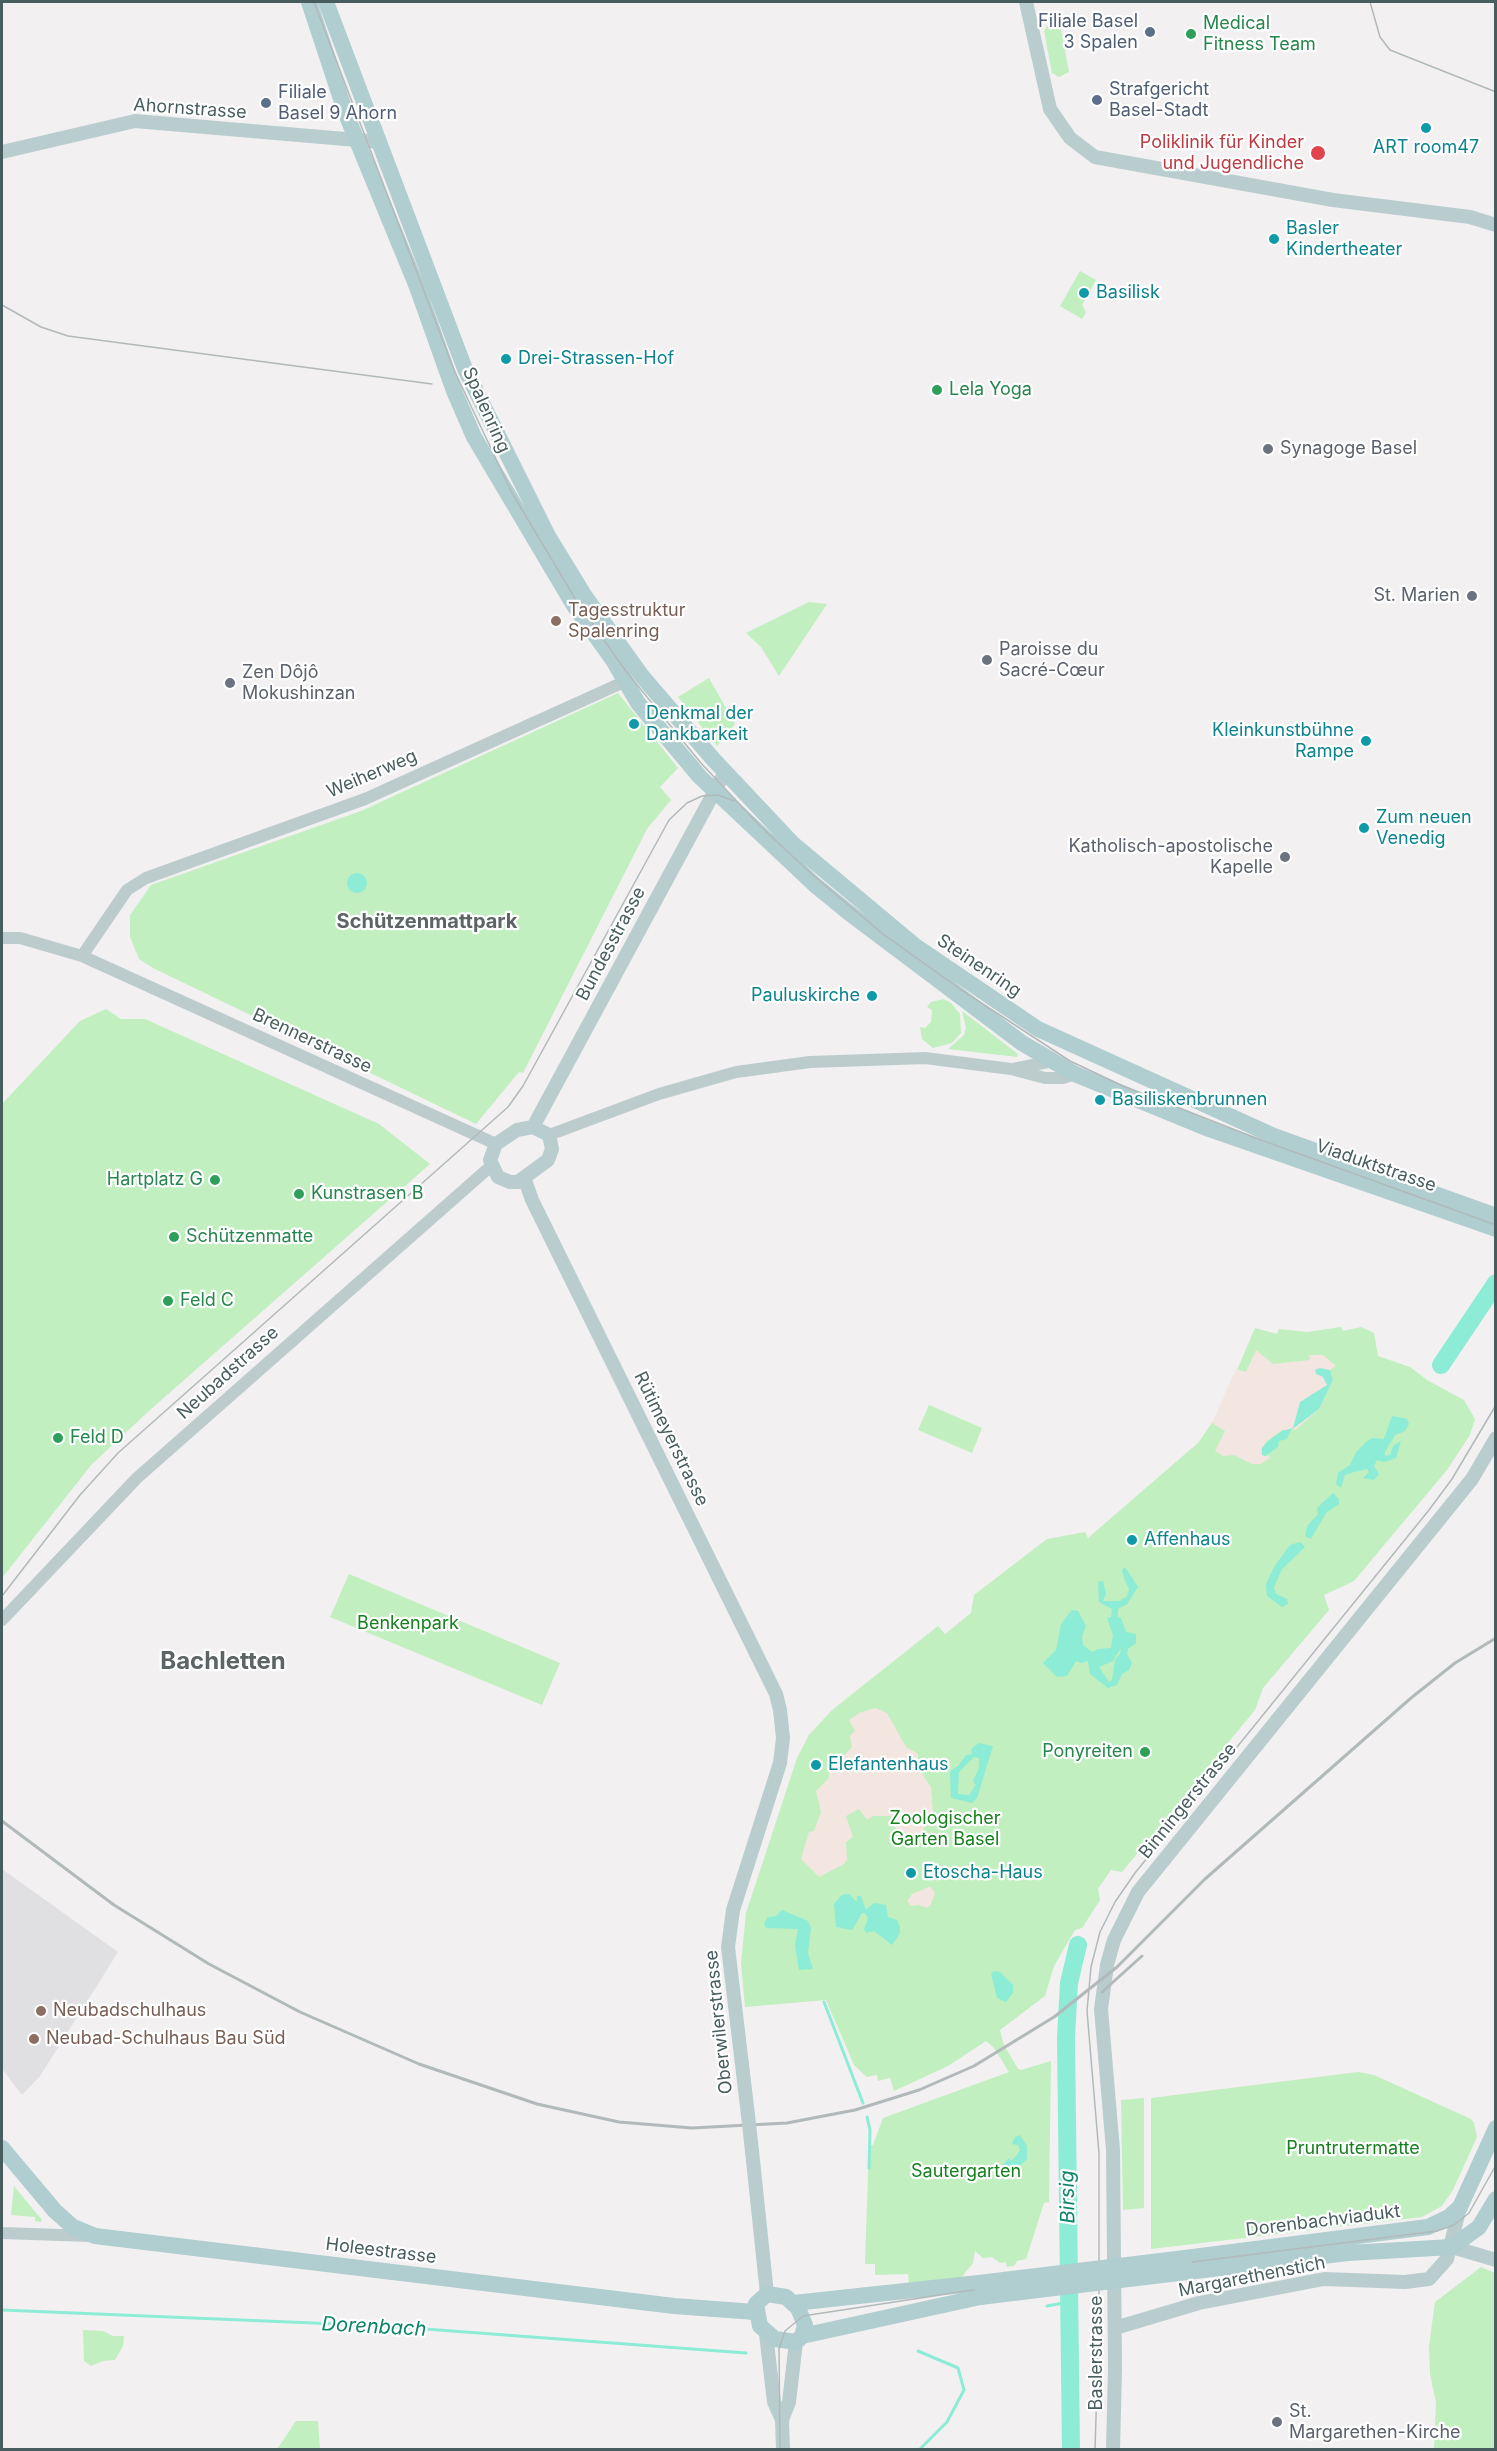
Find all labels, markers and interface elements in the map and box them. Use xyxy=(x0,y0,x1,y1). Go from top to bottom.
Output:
place label: Filiale Basel 3 Spalen xyxy=(1038,11,1138,54)
place label: Medical Fitness Team xyxy=(1203,13,1316,56)
marker: Filiale Basel 3 Spalen xyxy=(1143,25,1157,39)
marker: Medical Fitness Team xyxy=(1184,27,1198,41)
place label: Strafgericht Basel-Stadt xyxy=(1109,79,1209,122)
place label: Filiale Basel 9 Ahorn xyxy=(278,82,397,124)
marker: Strafgericht Basel-Stadt xyxy=(1090,93,1104,107)
street label: Ahornstrasse xyxy=(133,94,247,124)
marker: Filiale Basel 9 Ahorn xyxy=(259,96,273,110)
marker: ART room47 xyxy=(1419,121,1433,135)
place label: Poliklinik für Kinder und Jugendliche xyxy=(1140,132,1304,174)
place label: ART room47 xyxy=(1373,137,1479,159)
marker: Poliklinik für Kinder und Jugendliche xyxy=(1309,144,1327,162)
place label: Basler Kindertheater xyxy=(1286,218,1402,260)
marker: Basler Kindertheater xyxy=(1267,232,1281,246)
place label: Basilisk xyxy=(1096,282,1160,304)
marker: Basilisk xyxy=(1077,286,1091,300)
place label: Drei-Strassen-Hof xyxy=(518,348,674,370)
marker: Drei-Strassen-Hof xyxy=(499,352,513,366)
street label: Spalenring xyxy=(458,364,514,456)
place label: Lela Yoga xyxy=(949,379,1032,401)
marker: Lela Yoga xyxy=(930,383,944,397)
place label: Synagoge Basel xyxy=(1280,438,1417,460)
marker: Synagoge Basel xyxy=(1261,442,1275,456)
place label: St. Marien xyxy=(1373,585,1460,607)
marker: St. Marien xyxy=(1465,589,1479,603)
place label: Tagesstruktur Spalenring xyxy=(568,600,685,642)
marker: Tagesstruktur Spalenring xyxy=(549,614,563,628)
place label: Paroisse du Sacré-Cœur xyxy=(999,639,1105,682)
marker: Paroisse du Sacré-Cœur xyxy=(980,653,994,667)
place label: Zen Dôjô Mokushinzan xyxy=(242,662,355,704)
marker: Zen Dôjô Mokushinzan xyxy=(223,676,237,690)
place label: Denkmal der Dankbarkeit xyxy=(646,703,754,746)
marker: Denkmal der Dankbarkeit xyxy=(627,717,641,731)
place label: Kleinkunstbühne Rampe xyxy=(1212,720,1354,762)
marker: Kleinkunstbühne Rampe xyxy=(1359,734,1373,748)
street label: Weiherweg xyxy=(324,745,420,803)
place label: Zum neuen Venedig xyxy=(1376,807,1472,850)
marker: Zum neuen Venedig xyxy=(1357,821,1371,835)
place label: Katholisch-apostolische Kapelle xyxy=(1068,836,1273,878)
marker: Katholisch-apostolische Kapelle xyxy=(1278,850,1292,864)
street label: Bundesstrasse xyxy=(572,883,650,1005)
district label: Schützenmattpark xyxy=(337,910,517,934)
street label: Steinenring xyxy=(933,930,1025,1002)
place label: Pauluskirche xyxy=(751,985,860,1007)
marker: Pauluskirche xyxy=(865,989,879,1003)
street label: Brennerstrasse xyxy=(249,1004,375,1078)
place label: Basiliskenbrunnen xyxy=(1112,1089,1267,1111)
marker: Basiliskenbrunnen xyxy=(1093,1093,1107,1107)
street label: Viaduktstrasse xyxy=(1313,1135,1439,1197)
place label: Hartplatz G xyxy=(107,1169,203,1191)
marker: Hartplatz G xyxy=(208,1173,222,1187)
place label: Kunstrasen B xyxy=(311,1183,424,1205)
marker: Kunstrasen B xyxy=(292,1187,306,1201)
place label: Schützenmatte xyxy=(186,1226,313,1248)
marker: Schützenmatte xyxy=(167,1230,181,1244)
place label: Feld C xyxy=(180,1290,234,1312)
marker: Feld C xyxy=(161,1294,175,1308)
street label: Neubadstrasse xyxy=(173,1322,283,1424)
street label: Rütimeyerstrasse xyxy=(629,1368,713,1510)
place label: Feld D xyxy=(70,1427,124,1449)
marker: Feld D xyxy=(51,1431,65,1445)
place label: Affenhaus xyxy=(1144,1529,1231,1551)
marker: Affenhaus xyxy=(1125,1533,1139,1547)
park label: Benkenpark xyxy=(357,1613,459,1635)
district label: Bachletten xyxy=(160,1648,286,1676)
street label: Binningerstrasse xyxy=(1135,1739,1241,1863)
place label: Ponyreiten xyxy=(1042,1741,1133,1763)
marker: Ponyreiten xyxy=(1138,1745,1152,1759)
place label: Elefantenhaus xyxy=(828,1754,949,1776)
marker: Elefantenhaus xyxy=(809,1758,823,1772)
park label: Zoologischer Garten Basel xyxy=(889,1808,1001,1850)
place label: Etoscha-Haus xyxy=(923,1862,1043,1884)
marker: Etoscha-Haus xyxy=(904,1866,918,1880)
street label: Oberwilerstrasse xyxy=(701,1949,737,2095)
place label: Neubadschulhaus xyxy=(53,2000,206,2022)
marker: Neubadschulhaus xyxy=(34,2004,48,2018)
place label: Neubad-Schulhaus Bau Süd xyxy=(46,2028,286,2050)
marker: Neubad-Schulhaus Bau Süd xyxy=(27,2032,41,2046)
park label: Pruntrutermatte xyxy=(1286,2138,1420,2160)
park label: Sautergarten xyxy=(911,2161,1021,2183)
water label: Birsig xyxy=(1056,2170,1080,2224)
street label: Dorenbachviadukt xyxy=(1245,2201,1401,2241)
street label: Holeestrasse xyxy=(324,2233,438,2269)
street label: Margarethenstich xyxy=(1177,2252,1327,2302)
street label: Baslerstrasse xyxy=(1086,2296,1108,2410)
water label: Dorenbach xyxy=(321,2312,427,2342)
place label: St. Margarethen-Kirche xyxy=(1289,2401,1461,2444)
marker: St. Margarethen-Kirche xyxy=(1270,2415,1284,2429)

